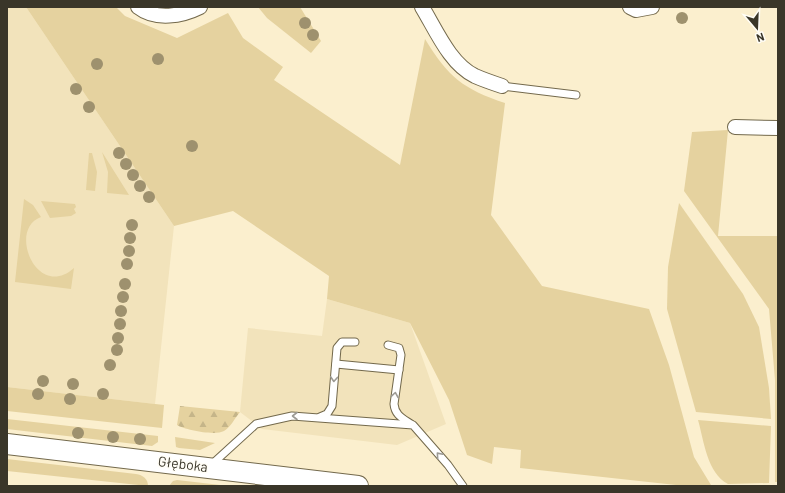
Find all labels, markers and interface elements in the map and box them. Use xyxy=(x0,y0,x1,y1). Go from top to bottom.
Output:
north arrow xyxy=(737,8,777,48)
text: N xyxy=(755,31,766,45)
one-way arrow xyxy=(330,376,339,382)
one-way arrow xyxy=(390,392,399,398)
one-way arrow xyxy=(292,412,298,420)
street label: Głęboka xyxy=(157,452,209,475)
one-way arrow xyxy=(437,453,444,460)

